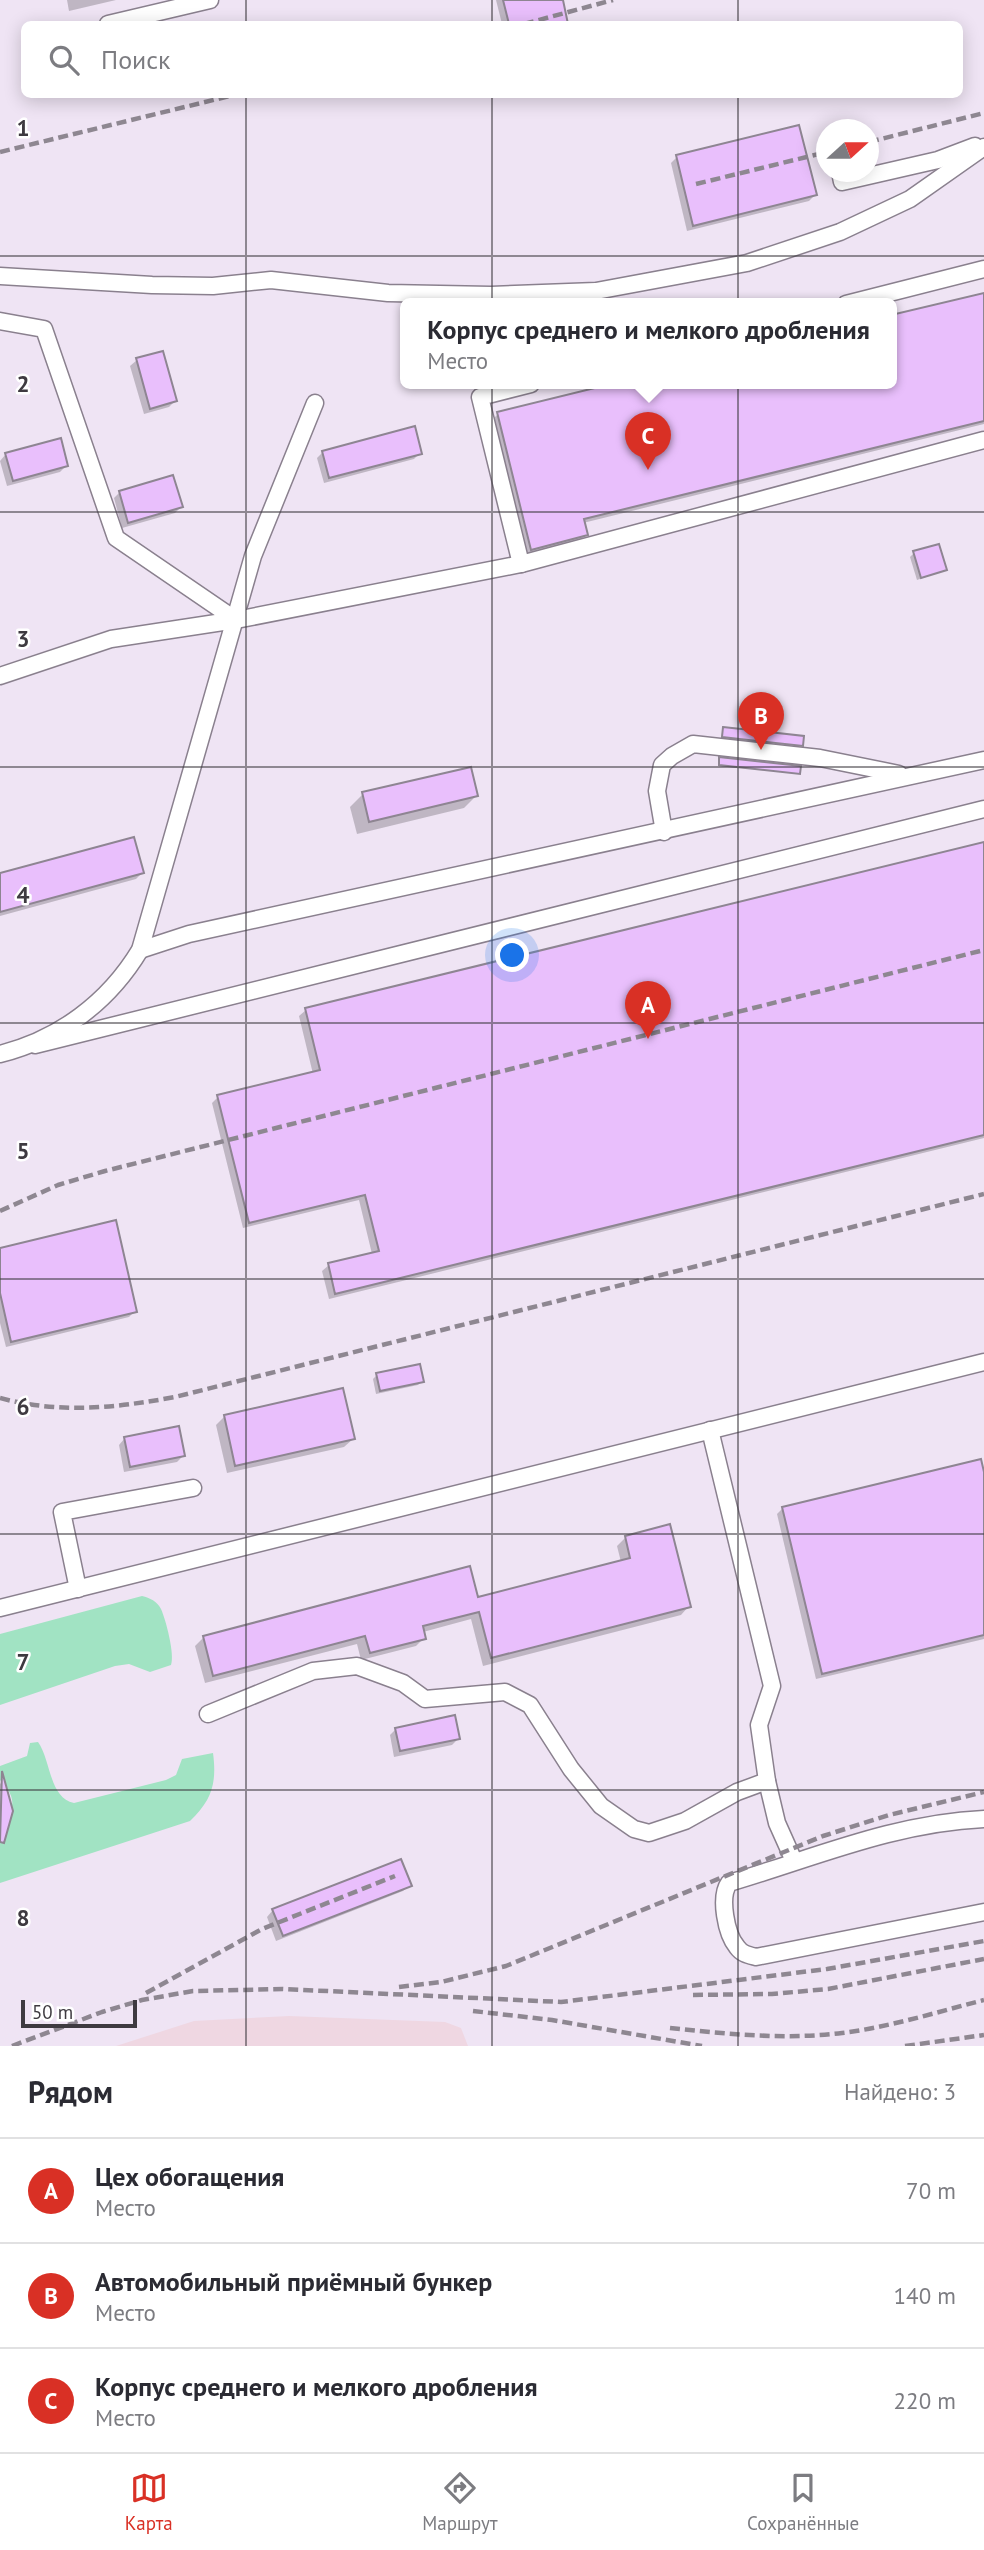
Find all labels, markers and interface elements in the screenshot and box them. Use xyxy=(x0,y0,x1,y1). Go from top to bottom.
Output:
search box xyxy=(21,21,963,98)
icon: search xyxy=(45,41,83,79)
text: Поиск xyxy=(101,43,170,76)
text: 1 xyxy=(16,113,30,142)
north arrow xyxy=(816,119,879,182)
popup xyxy=(400,298,897,389)
text: Корпус среднего и мелкого дробления xyxy=(427,313,870,346)
text: Место xyxy=(427,346,488,375)
text: 2 xyxy=(16,369,30,398)
pin: C xyxy=(625,412,671,470)
text: 3 xyxy=(16,624,30,653)
pin: B xyxy=(738,692,784,750)
text: 4 xyxy=(16,880,30,909)
your location xyxy=(495,938,529,972)
pin: A xyxy=(625,981,671,1039)
text: 5 xyxy=(16,1136,30,1165)
text: 6 xyxy=(16,1392,30,1421)
text: 7 xyxy=(16,1647,30,1676)
text: 8 xyxy=(16,1903,30,1932)
scale bar xyxy=(21,1997,136,2029)
text: 50 m xyxy=(32,2000,73,2024)
text: Рядом xyxy=(28,2072,113,2111)
text: Найдено: 3 xyxy=(844,2077,956,2106)
text: Цех обогащения xyxy=(95,2160,284,2193)
text: A xyxy=(44,2176,58,2205)
text: 70 m xyxy=(906,2176,956,2205)
text: Место xyxy=(95,2193,156,2222)
text: Автомобильный приёмный бункер xyxy=(95,2265,492,2298)
text: B xyxy=(44,2281,58,2310)
text: 140 m xyxy=(894,2281,956,2310)
text: Место xyxy=(95,2298,156,2327)
text: Корпус среднего и мелкого дробления xyxy=(95,2370,538,2403)
text: C xyxy=(45,2386,57,2415)
text: 220 m xyxy=(894,2386,956,2415)
text: Место xyxy=(95,2403,156,2432)
tab: Карта xyxy=(125,2469,173,2535)
tab: Маршрут xyxy=(422,2469,498,2535)
tab: Сохранённые xyxy=(747,2469,859,2535)

